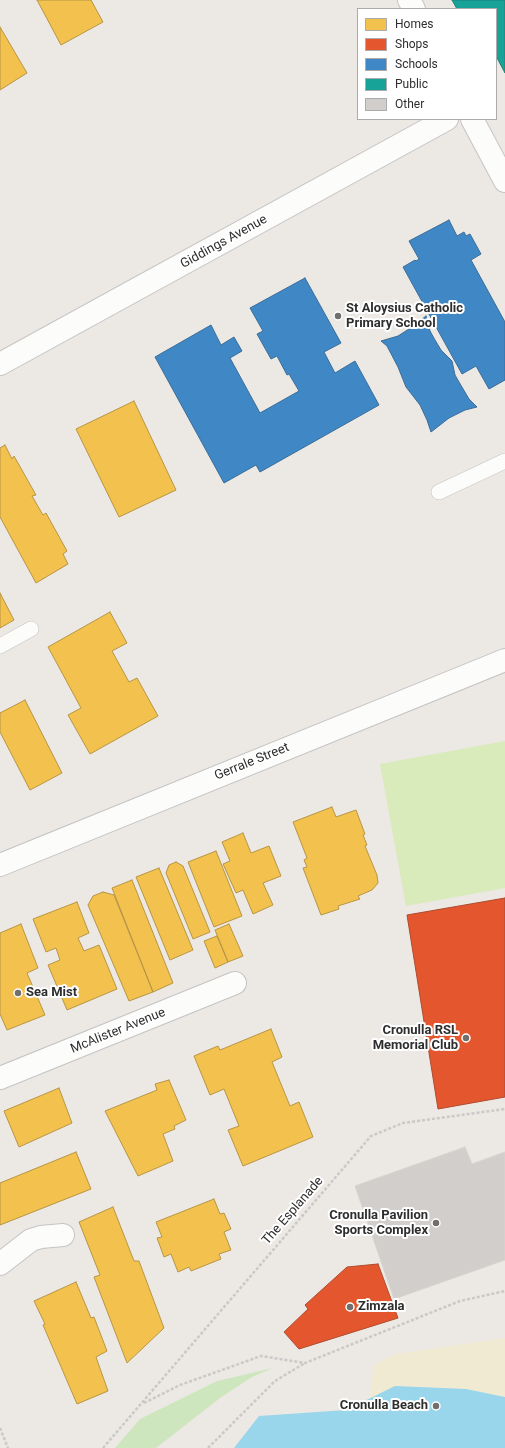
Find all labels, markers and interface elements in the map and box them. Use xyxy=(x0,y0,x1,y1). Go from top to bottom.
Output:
legend xyxy=(357,8,497,120)
text: Homes xyxy=(395,17,433,31)
text: Shops xyxy=(395,37,429,51)
text: Schools xyxy=(395,57,438,71)
text: Public xyxy=(395,77,428,91)
text: Other xyxy=(395,97,424,111)
street label: Giddings Avenue xyxy=(178,212,270,272)
place label: St Aloysius Catholic Primary School xyxy=(346,301,463,332)
marker: St Aloysius Catholic Primary School xyxy=(333,311,343,321)
street label: Gerrale Street xyxy=(212,740,292,784)
place label: Sea Mist xyxy=(26,985,77,1001)
marker: Sea Mist xyxy=(13,988,23,998)
street label: McAlister Avenue xyxy=(68,1005,168,1057)
place label: Cronulla RSL Memorial Club xyxy=(373,1023,458,1054)
marker: Cronulla RSL Memorial Club xyxy=(461,1033,471,1043)
street label: The Esplanade xyxy=(259,1174,327,1248)
place label: Cronulla Pavilion Sports Complex xyxy=(329,1208,428,1239)
marker: Cronulla Pavilion Sports Complex xyxy=(431,1218,441,1228)
place label: Zimzala xyxy=(358,1299,405,1315)
marker: Zimzala xyxy=(345,1302,355,1312)
place label: Cronulla Beach xyxy=(340,1398,428,1414)
marker: Cronulla Beach xyxy=(431,1401,441,1411)

